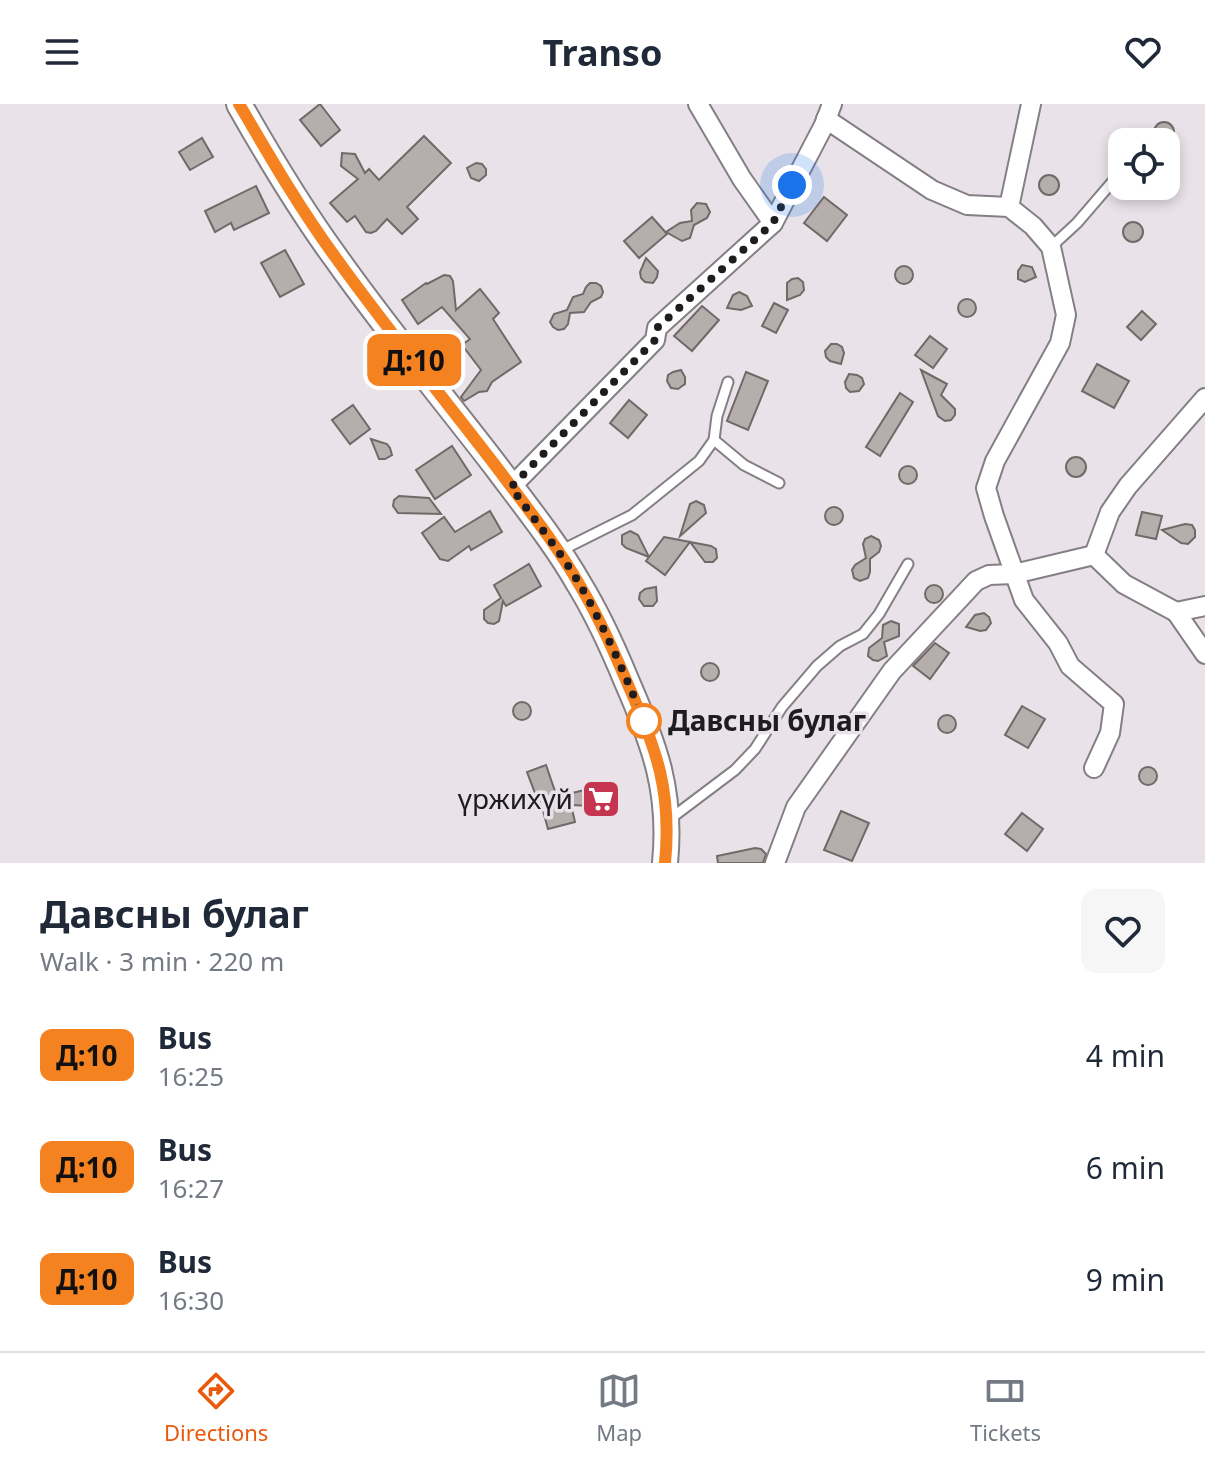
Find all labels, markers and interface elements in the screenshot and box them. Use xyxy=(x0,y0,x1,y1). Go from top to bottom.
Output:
text: Transo xyxy=(543,28,662,77)
icon: menu xyxy=(40,30,84,74)
icon: heart xyxy=(1121,30,1165,74)
map controls xyxy=(1108,128,1180,200)
button: locate xyxy=(1108,128,1180,200)
your location xyxy=(772,165,812,205)
line badge: Д:10 xyxy=(358,334,470,386)
text: Д:10 xyxy=(383,341,445,379)
place label: Давсны булаг xyxy=(668,701,866,739)
marker: Давсны булаг xyxy=(627,704,661,738)
supermarket icon: үржихүй xyxy=(580,778,622,820)
place label: үржихүй xyxy=(458,779,573,817)
text: Давсны булаг xyxy=(40,887,309,939)
button: heart xyxy=(1081,889,1165,973)
text: Walk · 3 min · 220 m xyxy=(40,943,284,979)
text: Bus xyxy=(158,1017,212,1058)
text: 4 min xyxy=(1086,1035,1165,1076)
text: Д:10 xyxy=(56,1036,118,1074)
text: 16:25 xyxy=(158,1058,224,1094)
text: Bus xyxy=(158,1129,212,1170)
text: 6 min xyxy=(1086,1147,1165,1188)
text: Д:10 xyxy=(56,1148,118,1186)
text: 16:27 xyxy=(158,1170,224,1206)
text: Bus xyxy=(158,1241,212,1282)
text: 9 min xyxy=(1086,1259,1165,1300)
text: Д:10 xyxy=(56,1260,118,1298)
text: 16:30 xyxy=(158,1282,224,1318)
tab: Directions xyxy=(164,1369,268,1447)
tab: Map xyxy=(596,1369,642,1447)
tab: Tickets xyxy=(970,1369,1041,1447)

